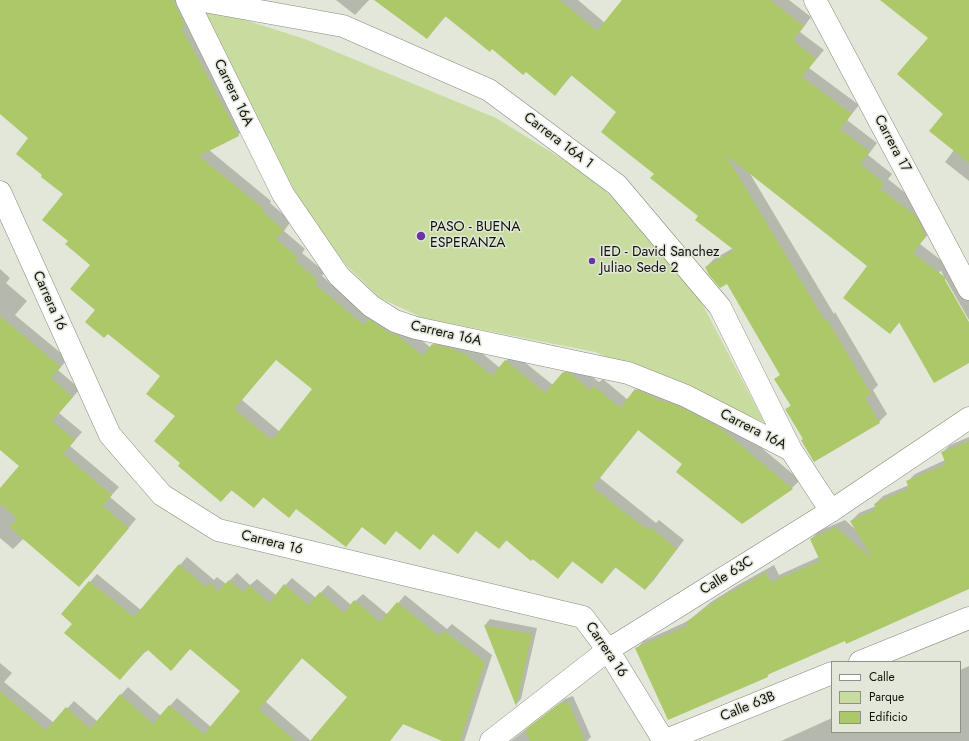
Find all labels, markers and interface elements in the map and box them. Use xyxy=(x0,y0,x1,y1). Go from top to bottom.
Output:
street label: Carrera 16A xyxy=(210,57,256,129)
street label: Carrera 16A 1 xyxy=(520,109,596,173)
street label: Carrera 17 xyxy=(870,113,914,175)
place label: PASO - BUENA ESPERANZA xyxy=(430,220,520,252)
marker: PASO - BUENA ESPERANZA xyxy=(415,230,427,242)
place label: IED - David Sanchez Juliao Sede 2 xyxy=(600,245,719,278)
marker: IED - David Sanchez Juliao Sede 2 xyxy=(587,256,597,266)
street label: Carrera 16 xyxy=(29,269,69,333)
street label: Carrera 16A xyxy=(409,318,483,350)
street label: Carrera 16A xyxy=(717,406,789,454)
street label: Carrera 16 xyxy=(239,527,305,559)
street label: Calle 63C xyxy=(697,553,757,599)
street label: Carrera 16 xyxy=(581,619,631,681)
legend xyxy=(831,661,961,733)
text: Calle xyxy=(869,668,895,686)
street label: Calle 63B xyxy=(718,688,778,726)
text: Parque xyxy=(869,688,904,706)
text: Edificio xyxy=(869,708,908,726)

